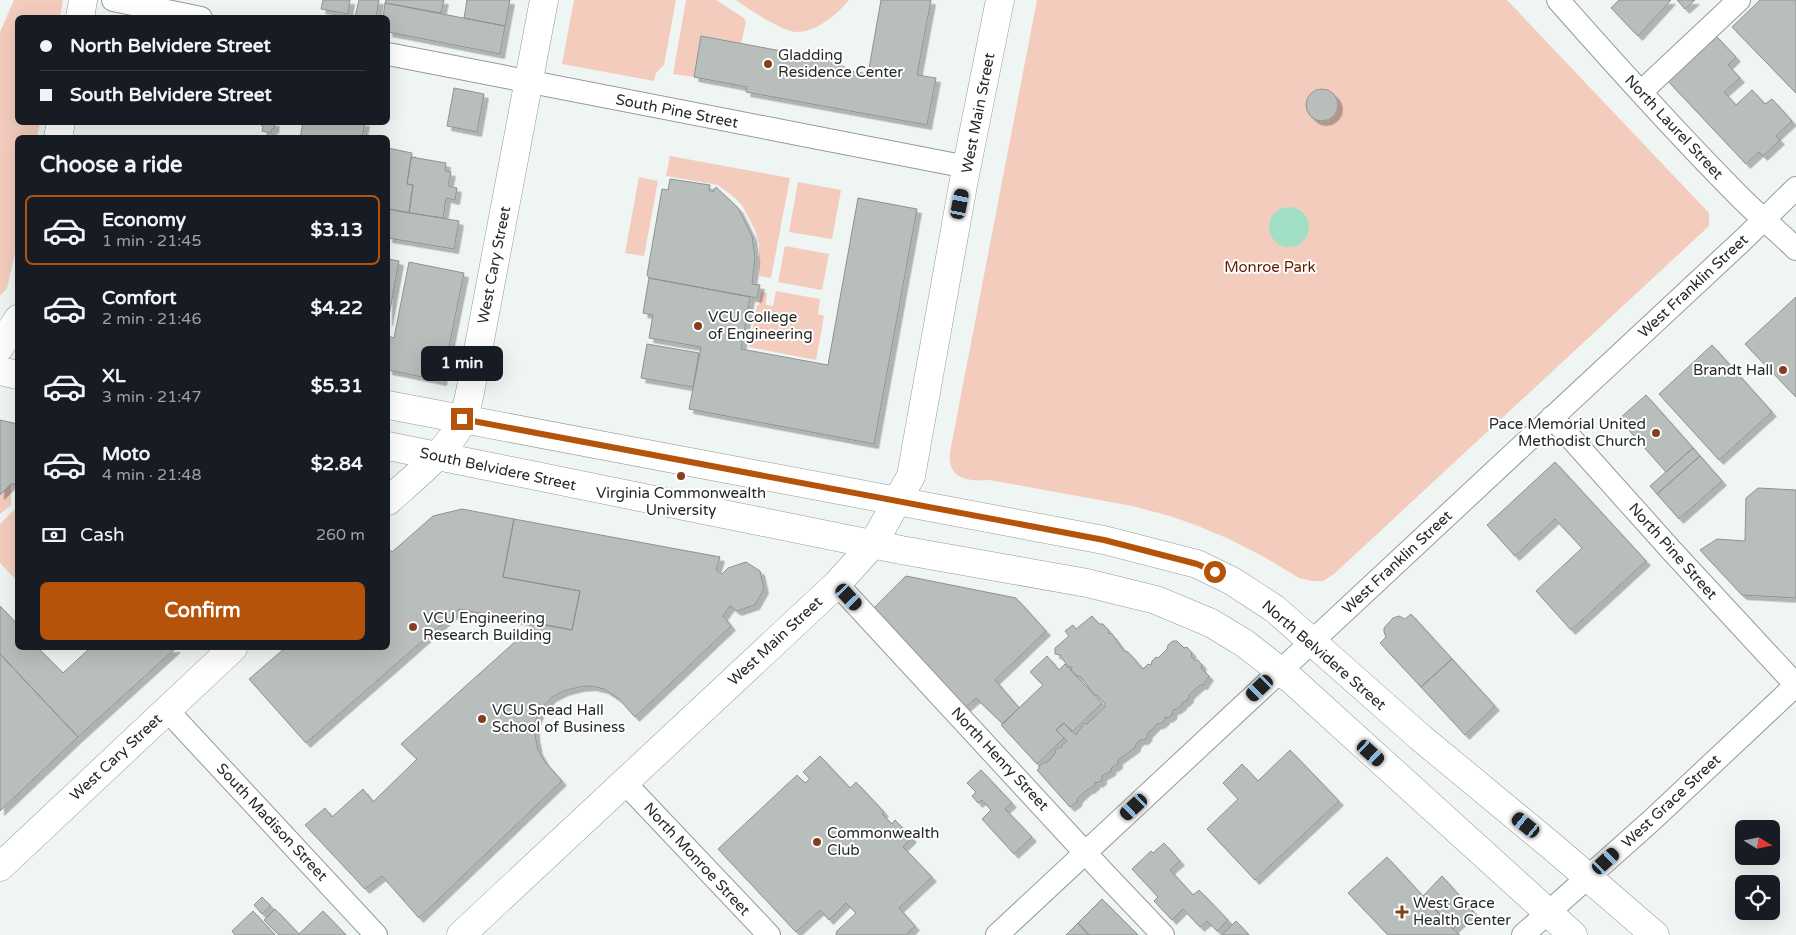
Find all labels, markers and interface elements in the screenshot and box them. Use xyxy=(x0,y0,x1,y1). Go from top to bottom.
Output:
text: North Belvidere Street xyxy=(70,35,271,57)
place label: Gladding Residence Center xyxy=(778,46,903,81)
street label: West Main Street xyxy=(957,51,999,175)
marker: Gladding Residence Center xyxy=(762,58,774,70)
street label: North Laurel Street xyxy=(1621,71,1727,183)
text: South Belvidere Street xyxy=(70,84,272,106)
street label: South Pine Street xyxy=(614,90,740,132)
text: Choose a ride xyxy=(40,152,183,178)
car xyxy=(949,188,970,220)
street label: West Cary Street xyxy=(474,205,514,325)
icon: car xyxy=(42,208,87,253)
text: Economy xyxy=(102,209,186,231)
text: $3.13 xyxy=(311,219,363,241)
street label: West Franklin Street xyxy=(1634,230,1752,341)
text: 1 min · 21:45 xyxy=(102,231,201,251)
park label: Monroe Park xyxy=(1224,258,1316,276)
icon: car xyxy=(42,286,87,331)
text: Comfort xyxy=(102,287,176,309)
text: $4.22 xyxy=(311,297,363,319)
place label: VCU College of Engineering xyxy=(708,308,813,343)
text: 2 min · 21:46 xyxy=(102,309,201,329)
marker: VCU College of Engineering xyxy=(692,320,704,332)
callout: 1 min xyxy=(421,346,503,382)
text: 1 min xyxy=(441,353,483,373)
place label: Brandt Hall xyxy=(1693,361,1773,379)
icon: car xyxy=(42,364,87,409)
marker: Brandt Hall xyxy=(1777,364,1789,376)
text: XL xyxy=(102,365,126,387)
text: $5.31 xyxy=(311,375,363,397)
text: 3 min · 21:47 xyxy=(102,387,201,407)
route end xyxy=(451,408,473,430)
place label: Pace Memorial United Methodist Church xyxy=(1489,415,1646,450)
marker: Pace Memorial United Methodist Church xyxy=(1650,427,1662,439)
icon: car xyxy=(42,442,87,487)
text: Moto xyxy=(102,443,150,465)
street label: South Belvidere Street xyxy=(418,444,578,494)
text: $2.84 xyxy=(311,453,363,475)
text: 4 min · 21:48 xyxy=(102,465,201,485)
marker: Virginia Commonwealth University xyxy=(675,470,687,482)
place label: Virginia Commonwealth University xyxy=(596,484,766,519)
street label: North Pine Street xyxy=(1625,499,1721,603)
street label: West Franklin Street xyxy=(1338,506,1456,617)
icon: cash xyxy=(40,521,68,549)
text: Cash xyxy=(80,524,125,546)
text: 260 m xyxy=(316,525,365,545)
route start xyxy=(1204,561,1226,583)
car xyxy=(833,581,864,613)
button: Confirm xyxy=(40,582,365,640)
street label: West Main Street xyxy=(724,593,826,689)
street label: North Belvidere Street xyxy=(1258,596,1390,714)
place label: VCU Engineering Research Building xyxy=(423,609,552,644)
marker: VCU Engineering Research Building xyxy=(407,621,419,633)
car xyxy=(1244,672,1276,704)
place label: VCU Snead Hall School of Business xyxy=(492,701,625,736)
street label: North Henry Street xyxy=(947,704,1053,815)
street label: West Cary Street xyxy=(66,710,166,804)
marker: VCU Snead Hall School of Business xyxy=(476,713,488,725)
car xyxy=(1354,737,1387,769)
street label: West Grace Street xyxy=(1618,750,1724,851)
street label: South Madison Street xyxy=(213,759,331,885)
car xyxy=(1117,791,1150,823)
street label: North Monroe Street xyxy=(640,799,754,919)
car xyxy=(1509,810,1542,840)
north arrow xyxy=(1735,820,1780,865)
map controls xyxy=(1735,820,1780,920)
place label: Commonwealth Club xyxy=(827,824,939,859)
marker: Commonwealth Club xyxy=(811,836,823,848)
car xyxy=(1589,845,1622,877)
button: locate xyxy=(1735,875,1780,920)
place label: West Grace Health Center xyxy=(1413,894,1511,929)
marker: West Grace Health Center xyxy=(1395,905,1409,919)

